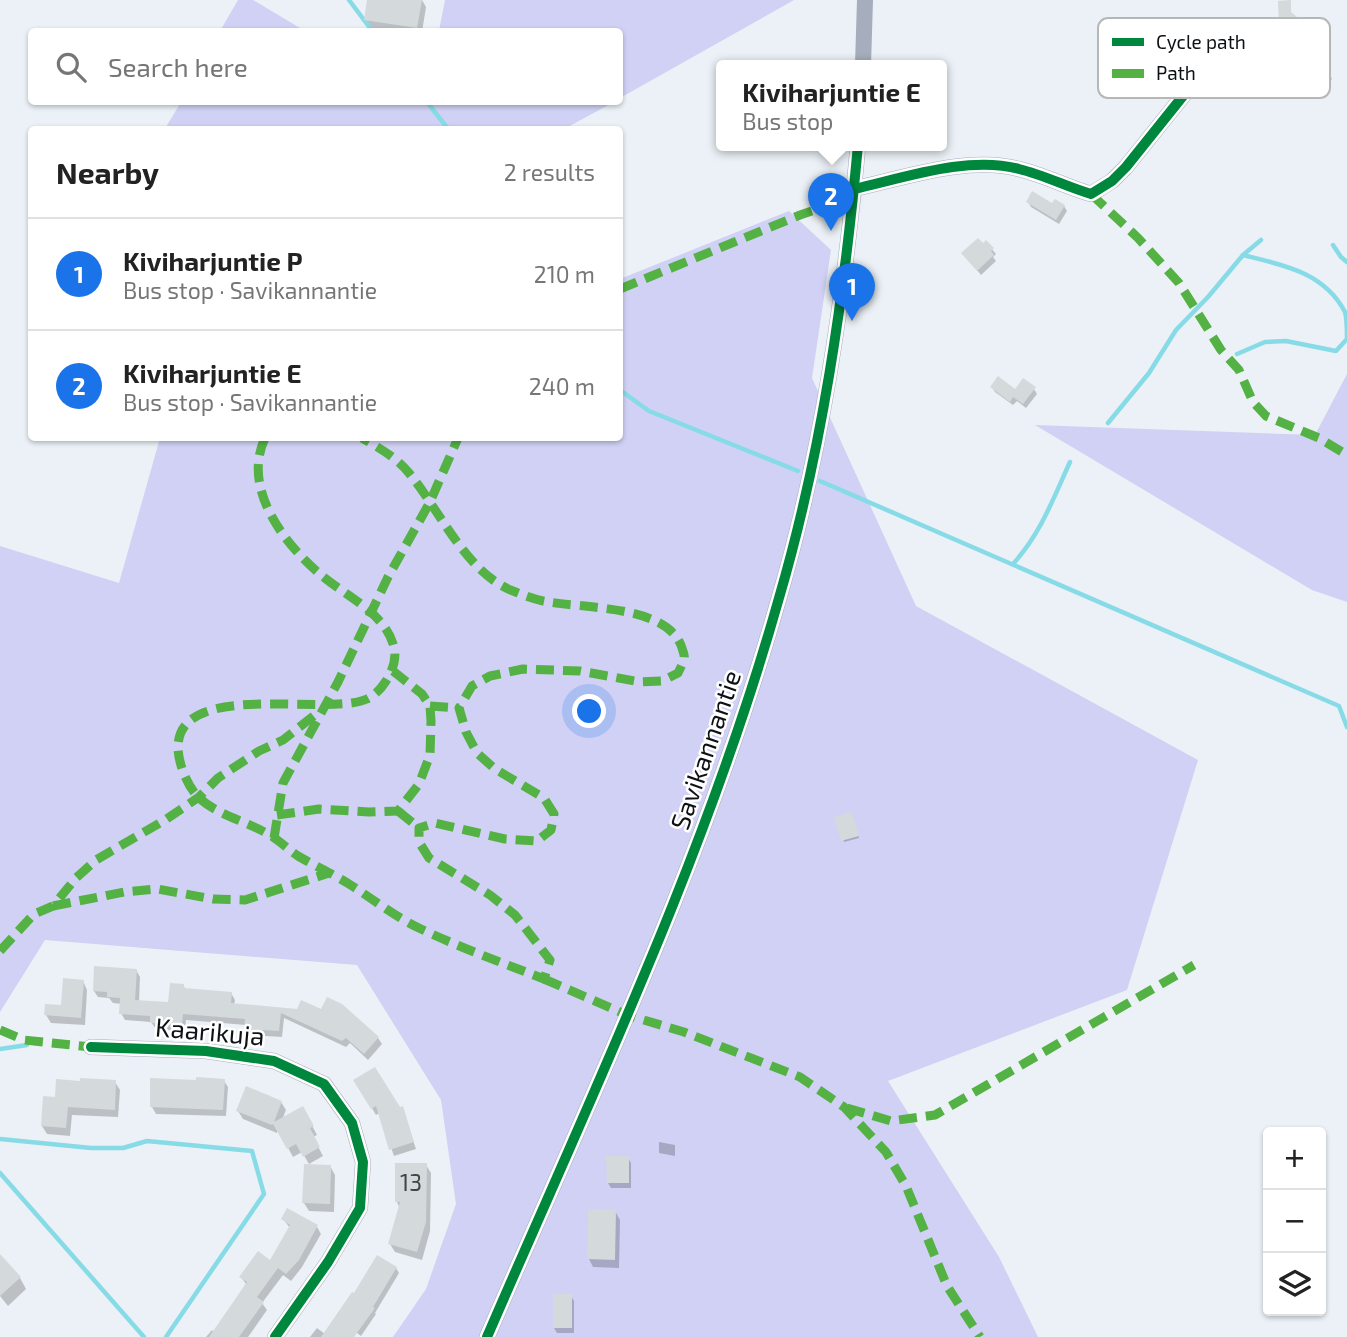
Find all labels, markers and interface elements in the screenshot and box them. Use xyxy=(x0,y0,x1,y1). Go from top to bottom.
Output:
legend xyxy=(1098,18,1330,98)
search box xyxy=(28,28,623,105)
text: Cycle path xyxy=(1156,30,1246,53)
icon: search xyxy=(52,48,90,86)
text: Search here xyxy=(108,51,248,82)
popup xyxy=(716,60,947,151)
text: Path xyxy=(1156,61,1196,84)
text: Kiviharjuntie E xyxy=(742,76,921,107)
text: Bus stop xyxy=(742,107,833,135)
text: Nearby xyxy=(56,154,159,190)
text: 2 results xyxy=(504,158,595,186)
pin: 2 xyxy=(808,173,854,231)
text: Kiviharjuntie P xyxy=(123,245,303,276)
text: 1 xyxy=(74,260,84,288)
text: 210 m xyxy=(534,260,595,288)
pin: 1 xyxy=(829,263,875,321)
text: Bus stop · Savikannantie xyxy=(123,276,377,304)
text: Kiviharjuntie E xyxy=(123,357,302,388)
text: 2 xyxy=(72,372,86,400)
text: 240 m xyxy=(529,372,595,400)
text: Bus stop · Savikannantie xyxy=(123,388,377,416)
street label: Savikannantie xyxy=(663,666,746,833)
your location xyxy=(572,694,606,728)
street label: Kaarikuja xyxy=(154,1010,266,1051)
map controls xyxy=(1263,1127,1326,1316)
button: + xyxy=(1263,1127,1326,1190)
house number: 13 xyxy=(400,1168,422,1196)
button: − xyxy=(1263,1190,1326,1253)
button: layers xyxy=(1263,1253,1326,1316)

